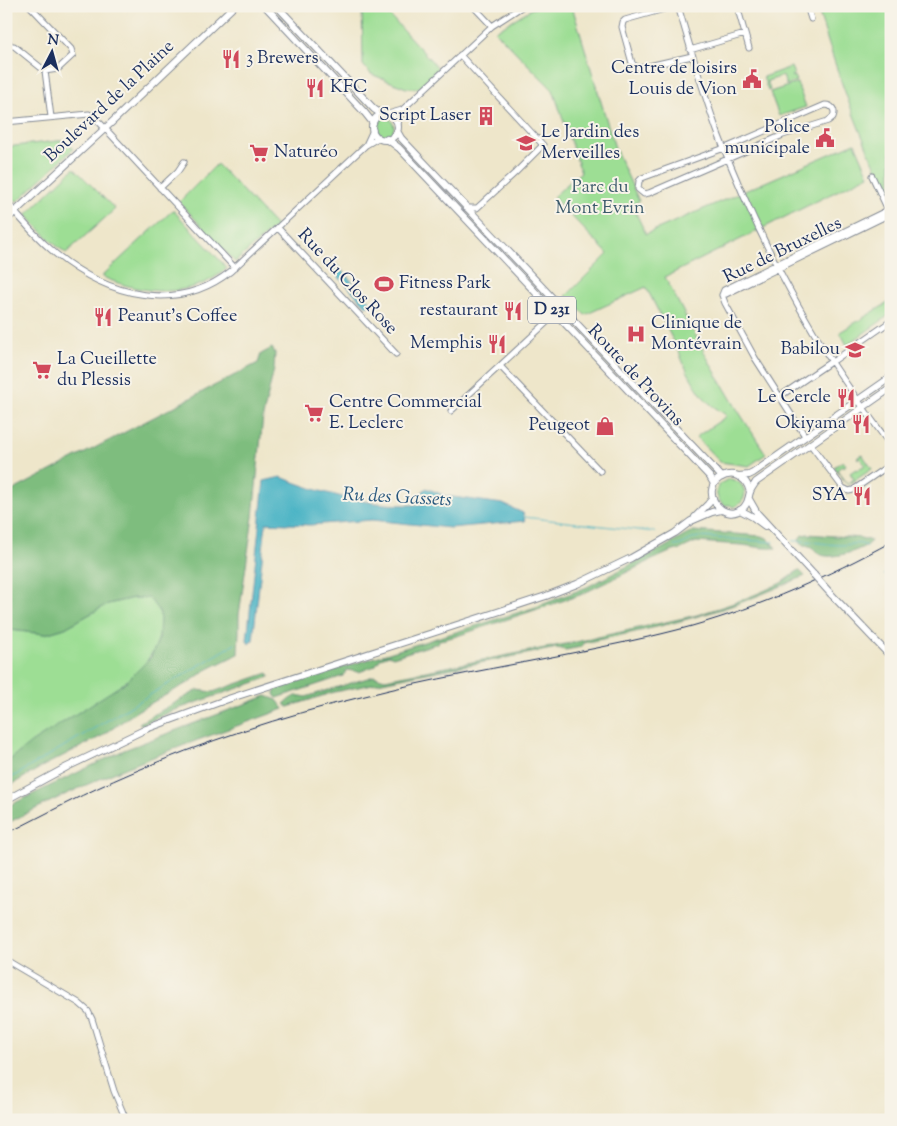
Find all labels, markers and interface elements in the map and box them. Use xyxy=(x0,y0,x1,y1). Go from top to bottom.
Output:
north arrow xyxy=(28,28,78,78)
text: N xyxy=(47,31,60,52)
street label: Boulevard de la Plaine xyxy=(39,35,181,169)
place label: 3 Brewers xyxy=(246,46,318,72)
restaurant icon: 3 Brewers xyxy=(220,48,242,70)
place label: Centre de loisirs Louis de Vion xyxy=(611,56,737,103)
public building icon: Centre de loisirs Louis de Vion xyxy=(741,68,763,90)
place label: KFC xyxy=(330,75,368,101)
restaurant icon: KFC xyxy=(304,77,326,99)
place label: Script Laser xyxy=(379,103,471,129)
building icon: Script Laser xyxy=(475,105,497,127)
place label: Police municipale xyxy=(725,115,810,162)
place label: Le Jardin des Merveilles xyxy=(541,120,639,167)
public building icon: Police municipale xyxy=(814,127,836,149)
school or university icon: Le Jardin des Merveilles xyxy=(515,132,537,154)
place label: Naturéo xyxy=(274,140,338,166)
supermarket icon: Naturéo xyxy=(248,142,270,164)
park label: Parc du Mont Evrin xyxy=(555,175,645,222)
street label: Rue de Bruxelles xyxy=(719,211,847,291)
street label: Rue du Clos Rose xyxy=(291,223,403,341)
place label: Fitness Park xyxy=(399,271,491,297)
sports icon: Fitness Park xyxy=(373,273,395,295)
road number: D 231 xyxy=(528,296,576,324)
place label: restaurant xyxy=(420,298,498,324)
restaurant icon: restaurant xyxy=(502,300,524,322)
place label: Peanut's Coffee xyxy=(118,304,237,330)
restaurant icon: Peanut's Coffee xyxy=(92,306,114,328)
place label: Clinique de Montévrain xyxy=(651,311,742,358)
street label: Route de Provins xyxy=(581,319,689,433)
hospital icon: Clinique de Montévrain xyxy=(625,323,647,345)
place label: Memphis xyxy=(410,331,482,357)
restaurant icon: Memphis xyxy=(486,333,508,355)
place label: Babilou xyxy=(781,337,840,363)
school or university icon: Babilou xyxy=(844,339,866,361)
place label: La Cueillette du Plessis xyxy=(57,347,157,394)
supermarket icon: La Cueillette du Plessis xyxy=(31,359,53,381)
place label: Le Cercle xyxy=(758,385,831,411)
restaurant icon: Le Cercle xyxy=(835,387,857,409)
place label: Centre Commercial E. Leclerc xyxy=(329,390,482,437)
supermarket icon: Centre Commercial E. Leclerc xyxy=(303,402,325,424)
place label: Okiyama xyxy=(775,411,846,437)
place label: Peugeot xyxy=(529,413,590,439)
restaurant icon: Okiyama xyxy=(850,413,872,435)
shop icon: Peugeot xyxy=(594,415,616,437)
water label: Ru des Gassets xyxy=(342,482,452,514)
place label: SYA xyxy=(812,483,847,509)
restaurant icon: SYA xyxy=(851,485,873,507)

